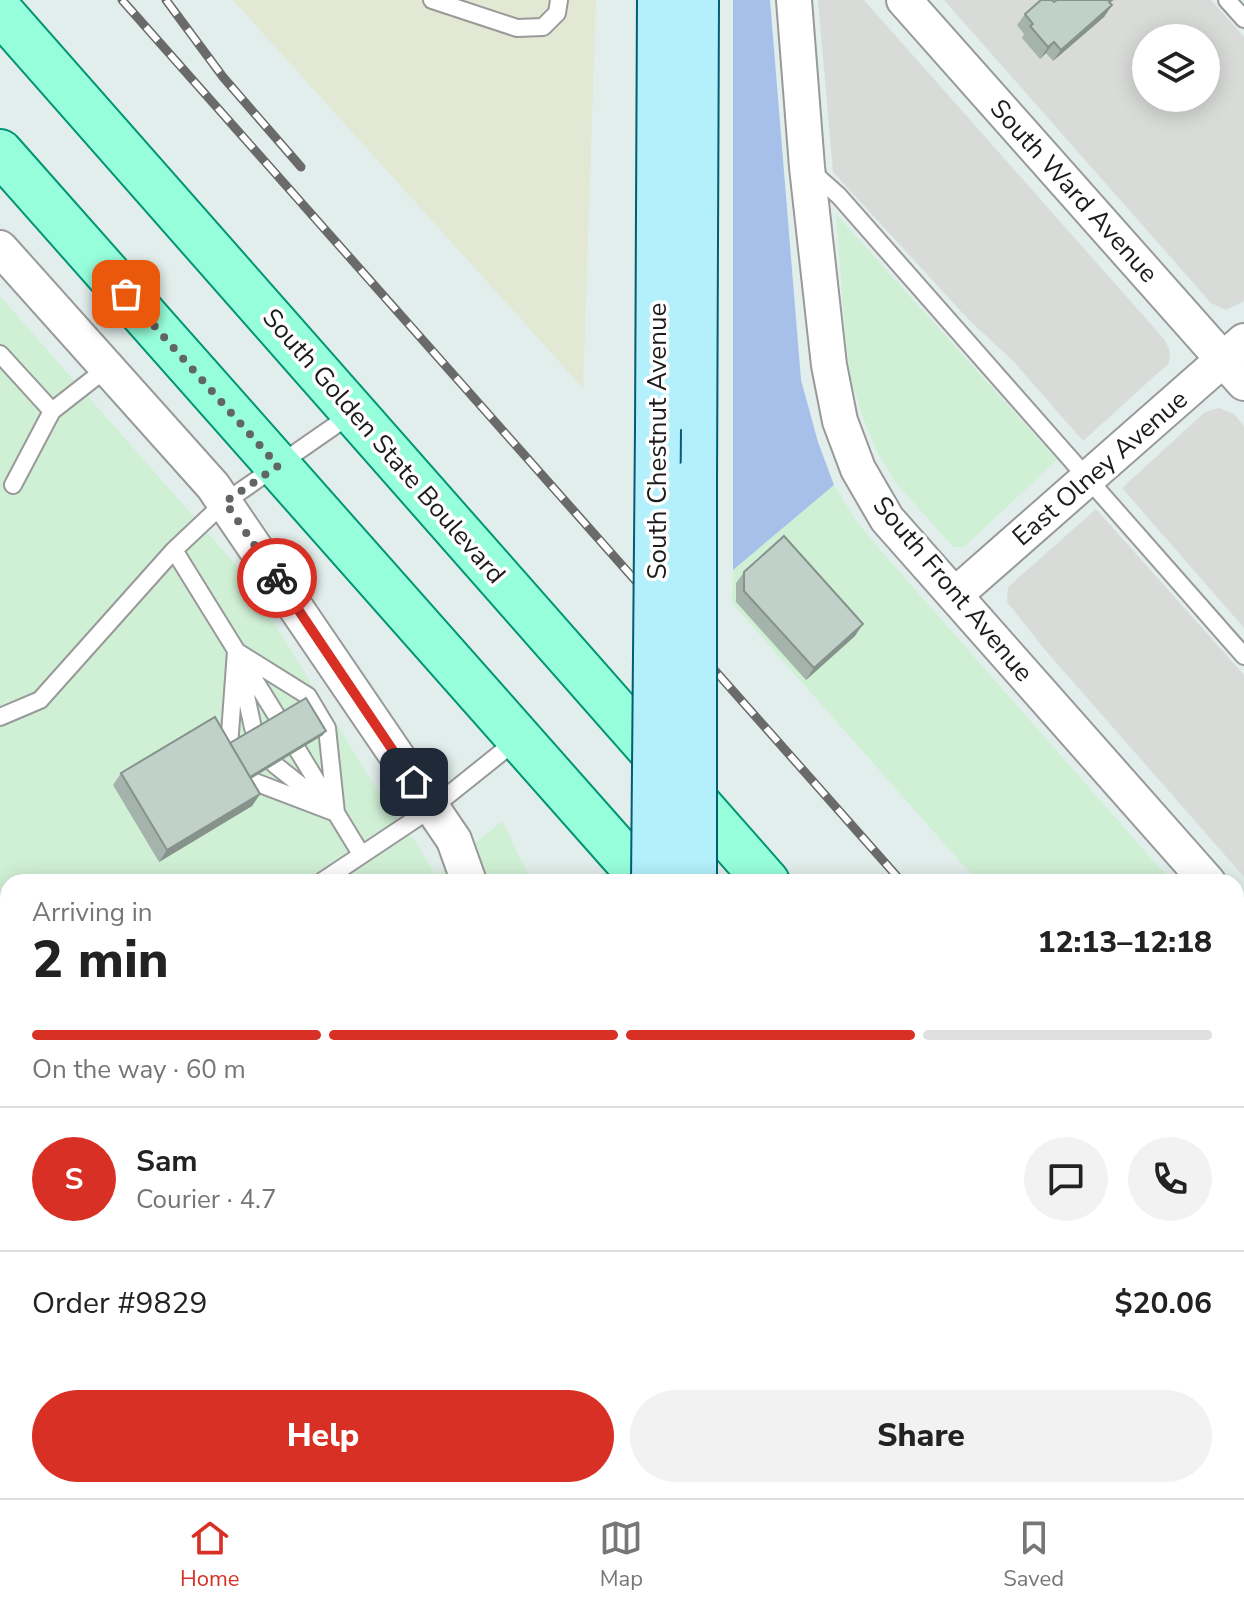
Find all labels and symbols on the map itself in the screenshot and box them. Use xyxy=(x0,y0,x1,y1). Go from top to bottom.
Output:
street label: South Ward Avenue xyxy=(982,92,1166,290)
pin xyxy=(92,260,160,328)
street label: South Golden State Boulevard xyxy=(255,301,513,591)
street label: South Chestnut Avenue xyxy=(640,303,675,579)
street label: East Olney Avenue xyxy=(1005,382,1195,554)
street label: South Front Avenue xyxy=(865,489,1041,689)
courier xyxy=(237,538,317,618)
pin xyxy=(380,748,448,816)

